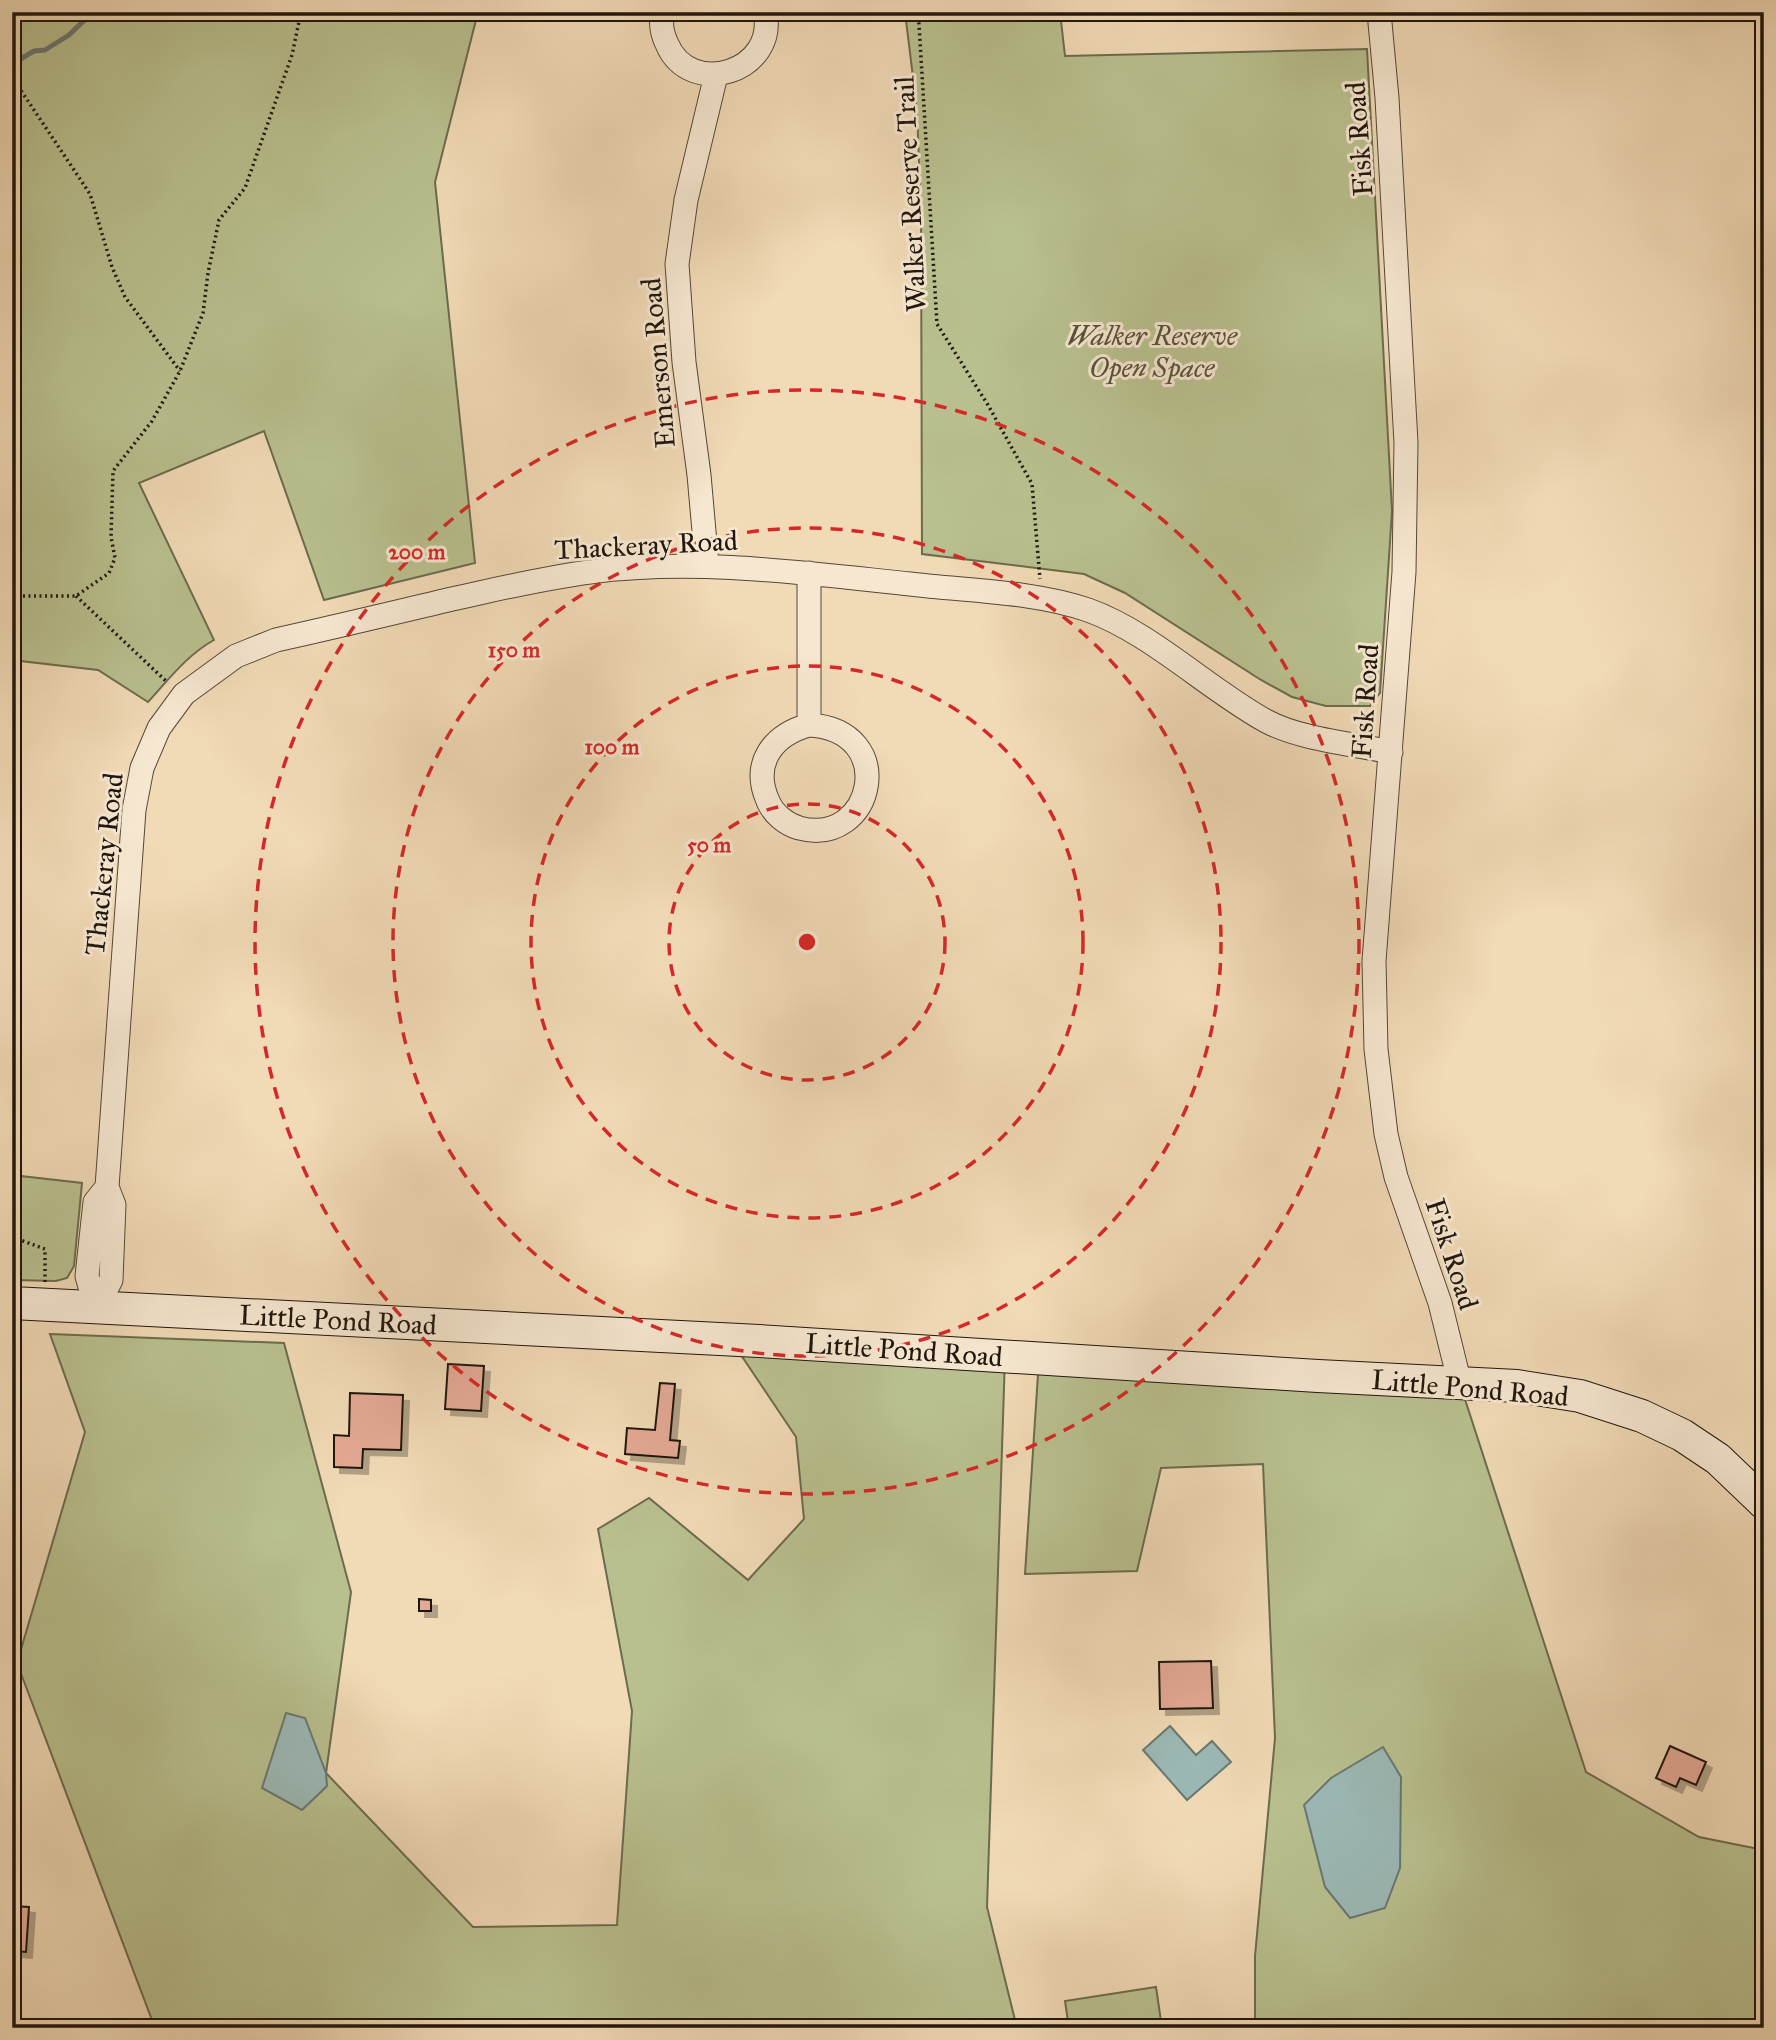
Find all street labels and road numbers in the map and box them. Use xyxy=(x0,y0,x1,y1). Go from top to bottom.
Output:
street label: Walker Reserve Trail xyxy=(886,75,934,313)
street label: Fisk Road xyxy=(1338,80,1380,198)
street label: Emerson Road xyxy=(633,276,683,450)
street label: Thackeray Road xyxy=(553,523,739,567)
street label: Fisk Road xyxy=(1344,642,1386,760)
street label: Thackeray Road xyxy=(77,771,131,957)
street label: Fisk Road xyxy=(1418,1194,1486,1314)
street label: Little Pond Road xyxy=(238,1297,438,1343)
street label: Little Pond Road xyxy=(804,1326,1004,1374)
street label: Little Pond Road xyxy=(1370,1362,1570,1414)

